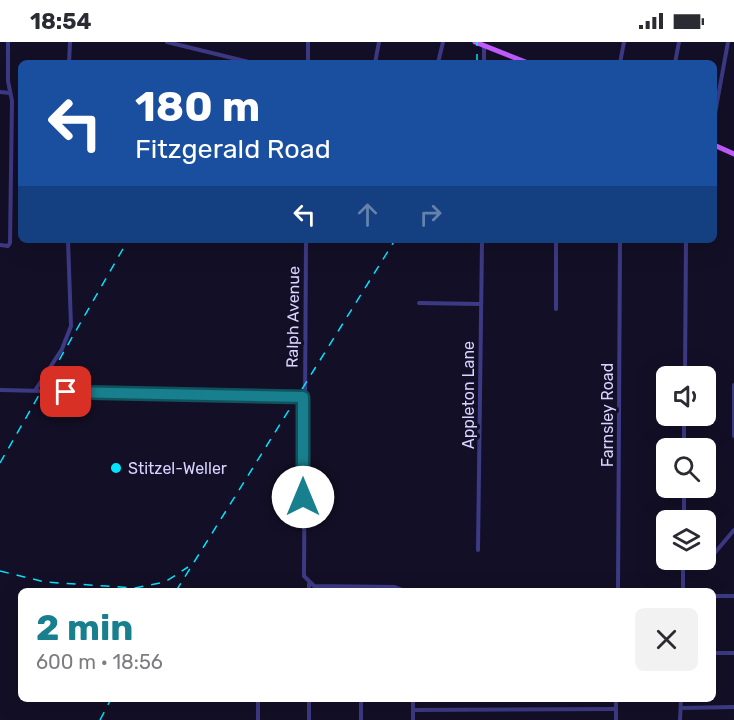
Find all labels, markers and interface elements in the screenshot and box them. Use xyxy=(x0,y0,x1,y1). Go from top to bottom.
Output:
text: 18:54 xyxy=(30,8,92,35)
text: 180 m xyxy=(135,82,260,132)
icon: left xyxy=(36,84,114,162)
text: Fitzgerald Road xyxy=(135,133,331,165)
icon: left xyxy=(288,198,321,231)
icon: ahead xyxy=(351,198,384,231)
icon: right xyxy=(414,198,447,231)
street label: Ralph Avenue xyxy=(283,266,303,368)
street label: Appleton Lane xyxy=(459,341,478,449)
street label: Farnsley Road xyxy=(598,363,617,467)
pin xyxy=(40,366,91,417)
map controls xyxy=(656,366,716,570)
button: sound xyxy=(656,366,716,426)
icon: arrive xyxy=(49,375,82,408)
button: search xyxy=(656,438,716,498)
place label: Stitzel-Weller xyxy=(128,459,227,478)
marker: Stitzel-Weller xyxy=(109,461,123,475)
position arrow xyxy=(271,465,335,529)
button: layers xyxy=(656,510,716,570)
text: 2 min xyxy=(36,606,134,649)
button: close xyxy=(635,608,698,671)
text: 600 m · 18:56 xyxy=(36,650,163,674)

